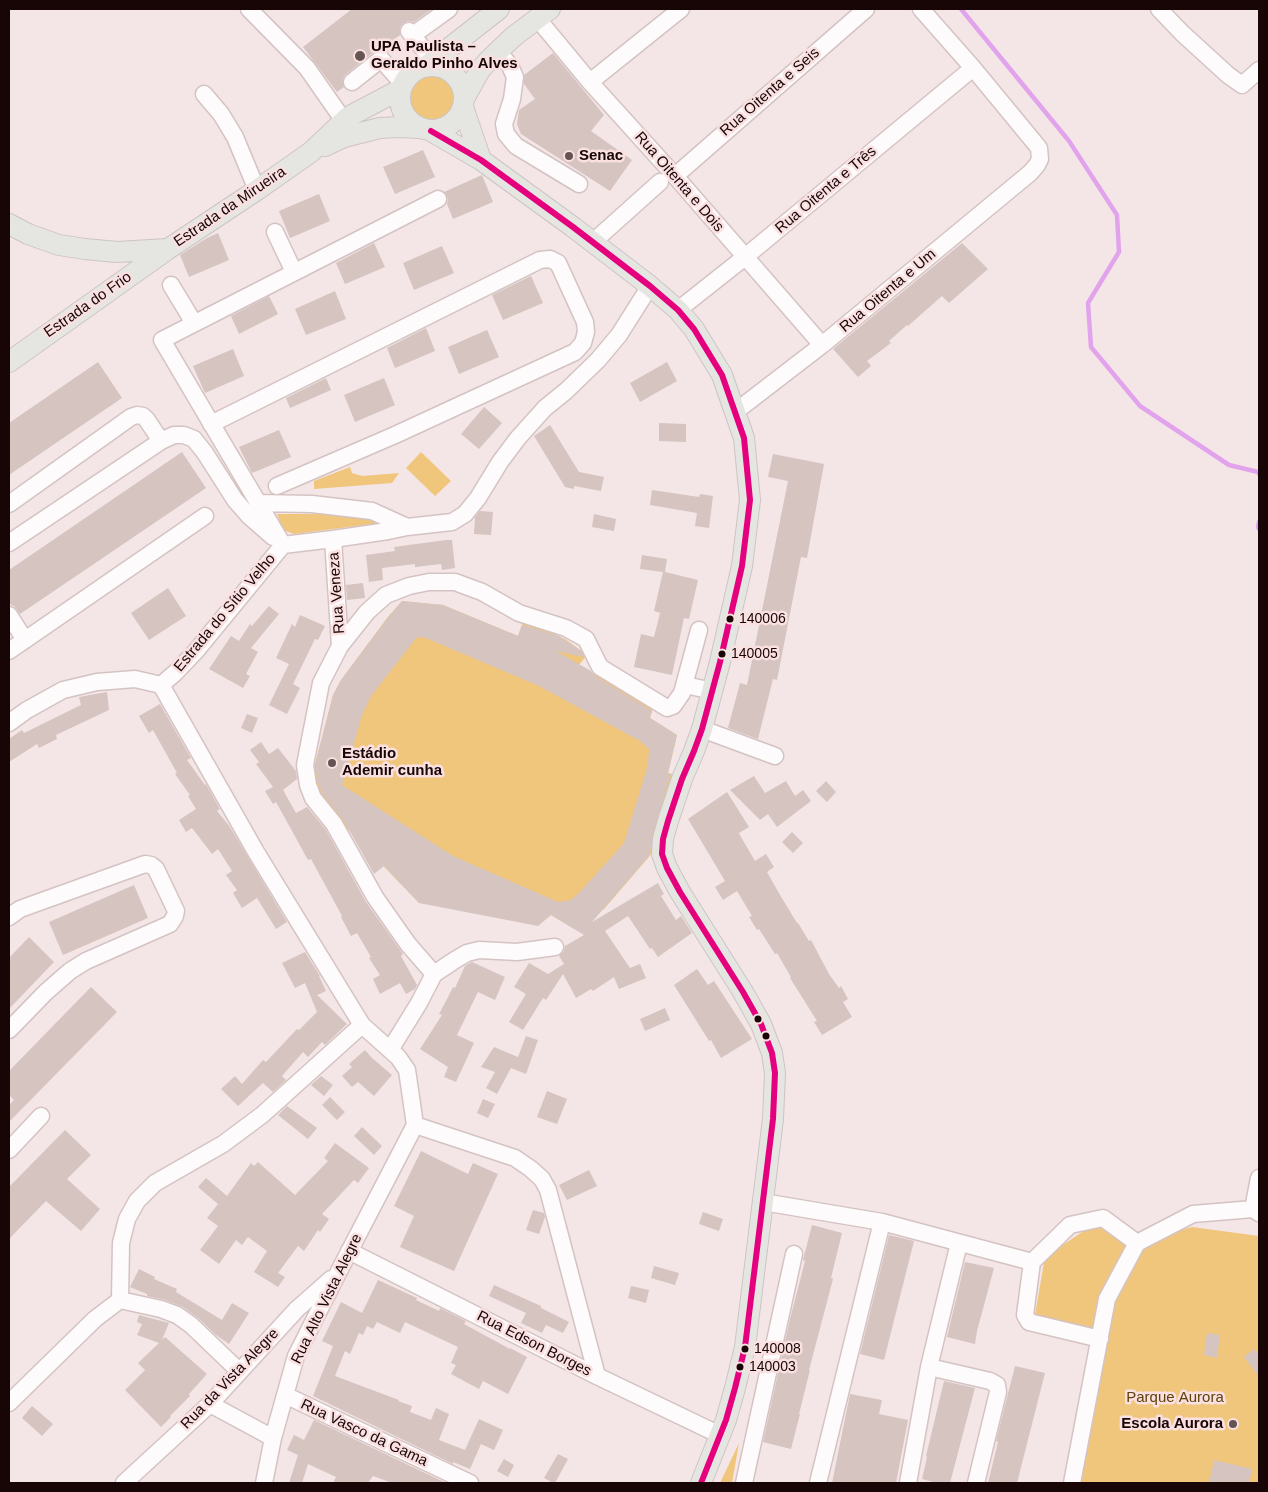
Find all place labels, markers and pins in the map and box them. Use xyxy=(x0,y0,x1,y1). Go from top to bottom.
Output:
place label: UPA Paulista – Geraldo Pinho Alves xyxy=(371,38,518,73)
marker: UPA Paulista – Geraldo Pinho Alves xyxy=(353,49,367,63)
place label: Senac xyxy=(579,147,623,165)
marker: Senac xyxy=(563,150,575,162)
place label: 140006 xyxy=(739,611,786,627)
marker: 140006 xyxy=(725,614,735,624)
place label: 140005 xyxy=(731,646,778,662)
marker: 140005 xyxy=(717,649,727,659)
place label: Estádio Ademir cunha xyxy=(342,745,442,780)
marker: Estádio Ademir cunha xyxy=(326,757,338,769)
unlabelled marker xyxy=(753,1014,763,1024)
unlabelled marker xyxy=(761,1031,771,1041)
place label: 140008 xyxy=(754,1341,801,1357)
marker: 140008 xyxy=(740,1344,750,1354)
place label: 140003 xyxy=(749,1359,796,1375)
marker: 140003 xyxy=(735,1362,745,1372)
place label: Escola Aurora xyxy=(1121,1415,1223,1433)
marker: Escola Aurora xyxy=(1227,1418,1239,1430)

